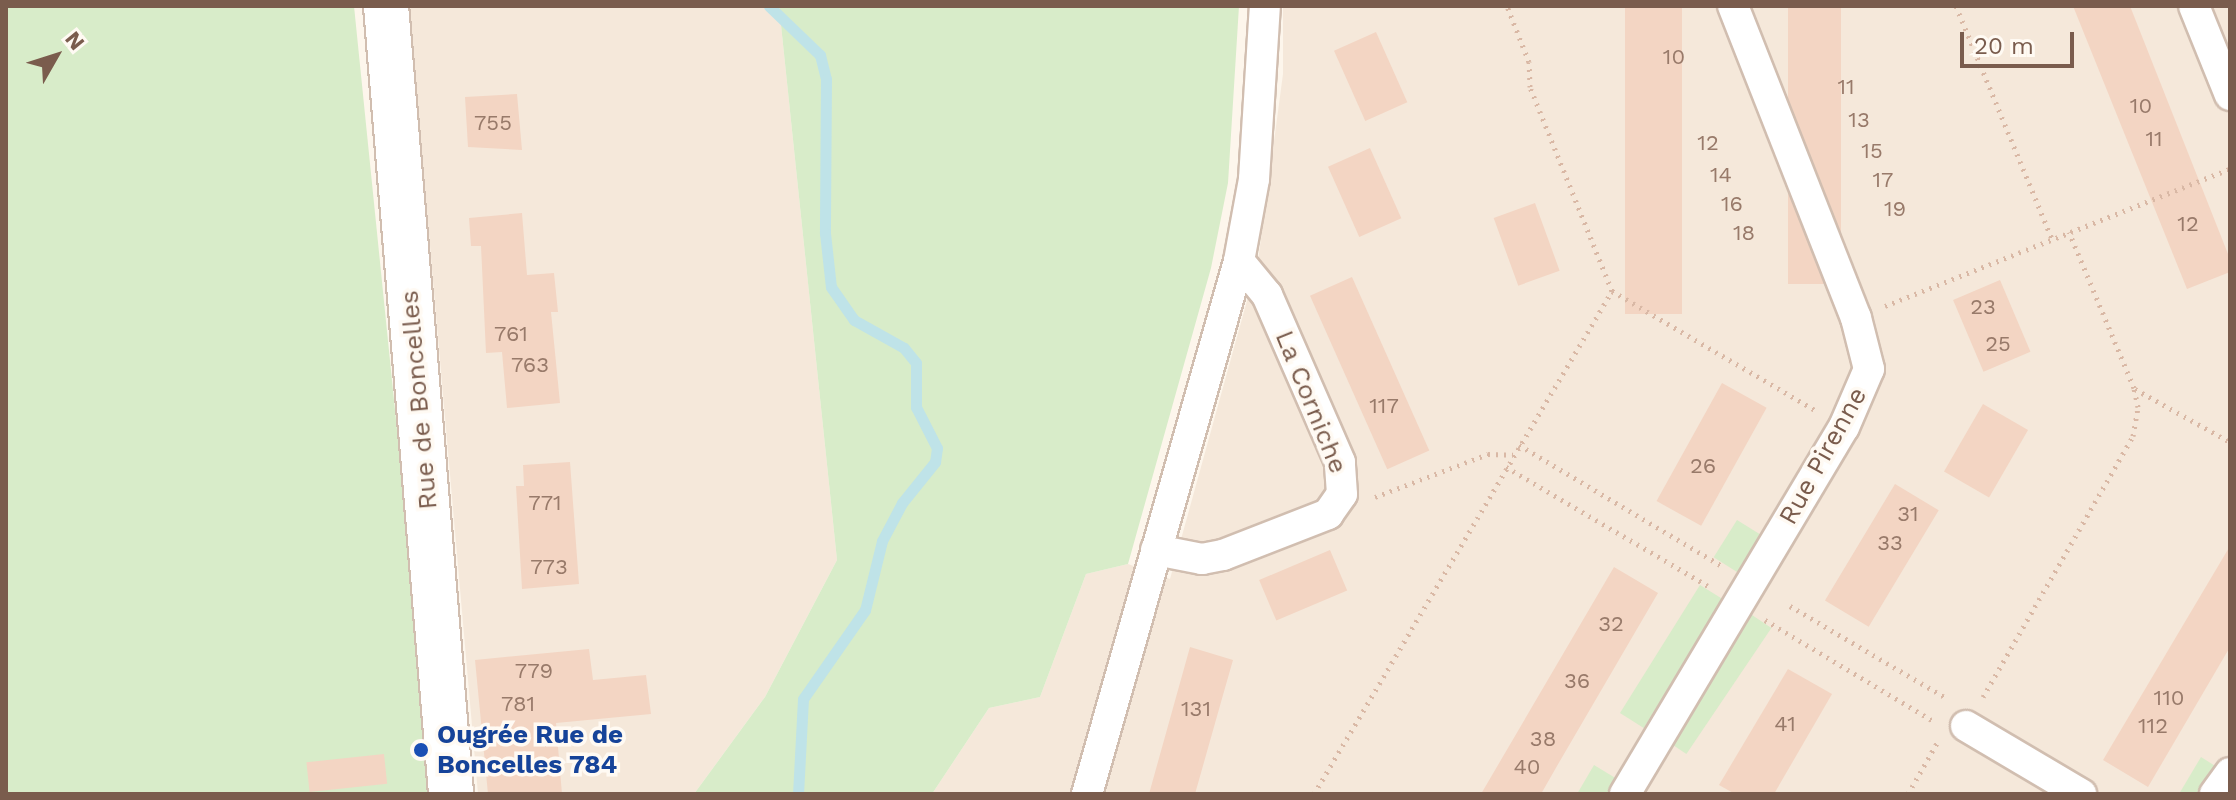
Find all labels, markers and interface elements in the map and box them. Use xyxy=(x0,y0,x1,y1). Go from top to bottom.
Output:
north arrow xyxy=(16,16,96,96)
scale bar xyxy=(1964,16,2078,66)
text: N xyxy=(60,26,90,55)
text: 20 m xyxy=(1974,32,2034,60)
house number: 10 xyxy=(1663,44,1685,70)
house number: 11 xyxy=(1837,74,1855,100)
house number: 10 xyxy=(2130,93,2152,119)
house number: 13 xyxy=(1848,107,1870,133)
house number: 755 xyxy=(474,110,512,136)
house number: 11 xyxy=(2145,126,2163,152)
house number: 12 xyxy=(1697,130,1719,156)
house number: 15 xyxy=(1861,138,1883,164)
house number: 14 xyxy=(1710,162,1732,188)
house number: 17 xyxy=(1873,167,1893,193)
house number: 16 xyxy=(1721,191,1743,217)
house number: 19 xyxy=(1884,196,1906,222)
house number: 12 xyxy=(2177,211,2199,237)
house number: 18 xyxy=(1733,220,1755,246)
street label: Rue de Boncelles xyxy=(394,289,444,511)
house number: 23 xyxy=(1970,294,1996,320)
house number: 761 xyxy=(494,321,528,347)
street label: La Corniche xyxy=(1268,326,1354,478)
house number: 25 xyxy=(1985,331,2011,357)
house number: 763 xyxy=(511,352,549,378)
street label: Rue Pirenne xyxy=(1772,382,1874,530)
house number: 117 xyxy=(1369,393,1399,419)
house number: 26 xyxy=(1690,453,1716,479)
house number: 771 xyxy=(528,490,562,516)
house number: 31 xyxy=(1897,501,1919,527)
house number: 33 xyxy=(1877,530,1903,556)
house number: 773 xyxy=(530,554,568,580)
house number: 32 xyxy=(1598,611,1624,637)
house number: 779 xyxy=(515,658,553,684)
house number: 36 xyxy=(1564,668,1590,694)
house number: 110 xyxy=(2154,685,2184,711)
house number: 781 xyxy=(501,691,535,717)
house number: 131 xyxy=(1181,696,1211,722)
house number: 41 xyxy=(1774,711,1796,737)
house number: 112 xyxy=(2138,713,2168,739)
place label: Ougrée Rue de Boncelles 784 xyxy=(437,719,623,780)
house number: 38 xyxy=(1530,726,1556,752)
marker: Ougrée Rue de Boncelles 784 xyxy=(412,741,430,759)
house number: 40 xyxy=(1513,754,1541,780)

